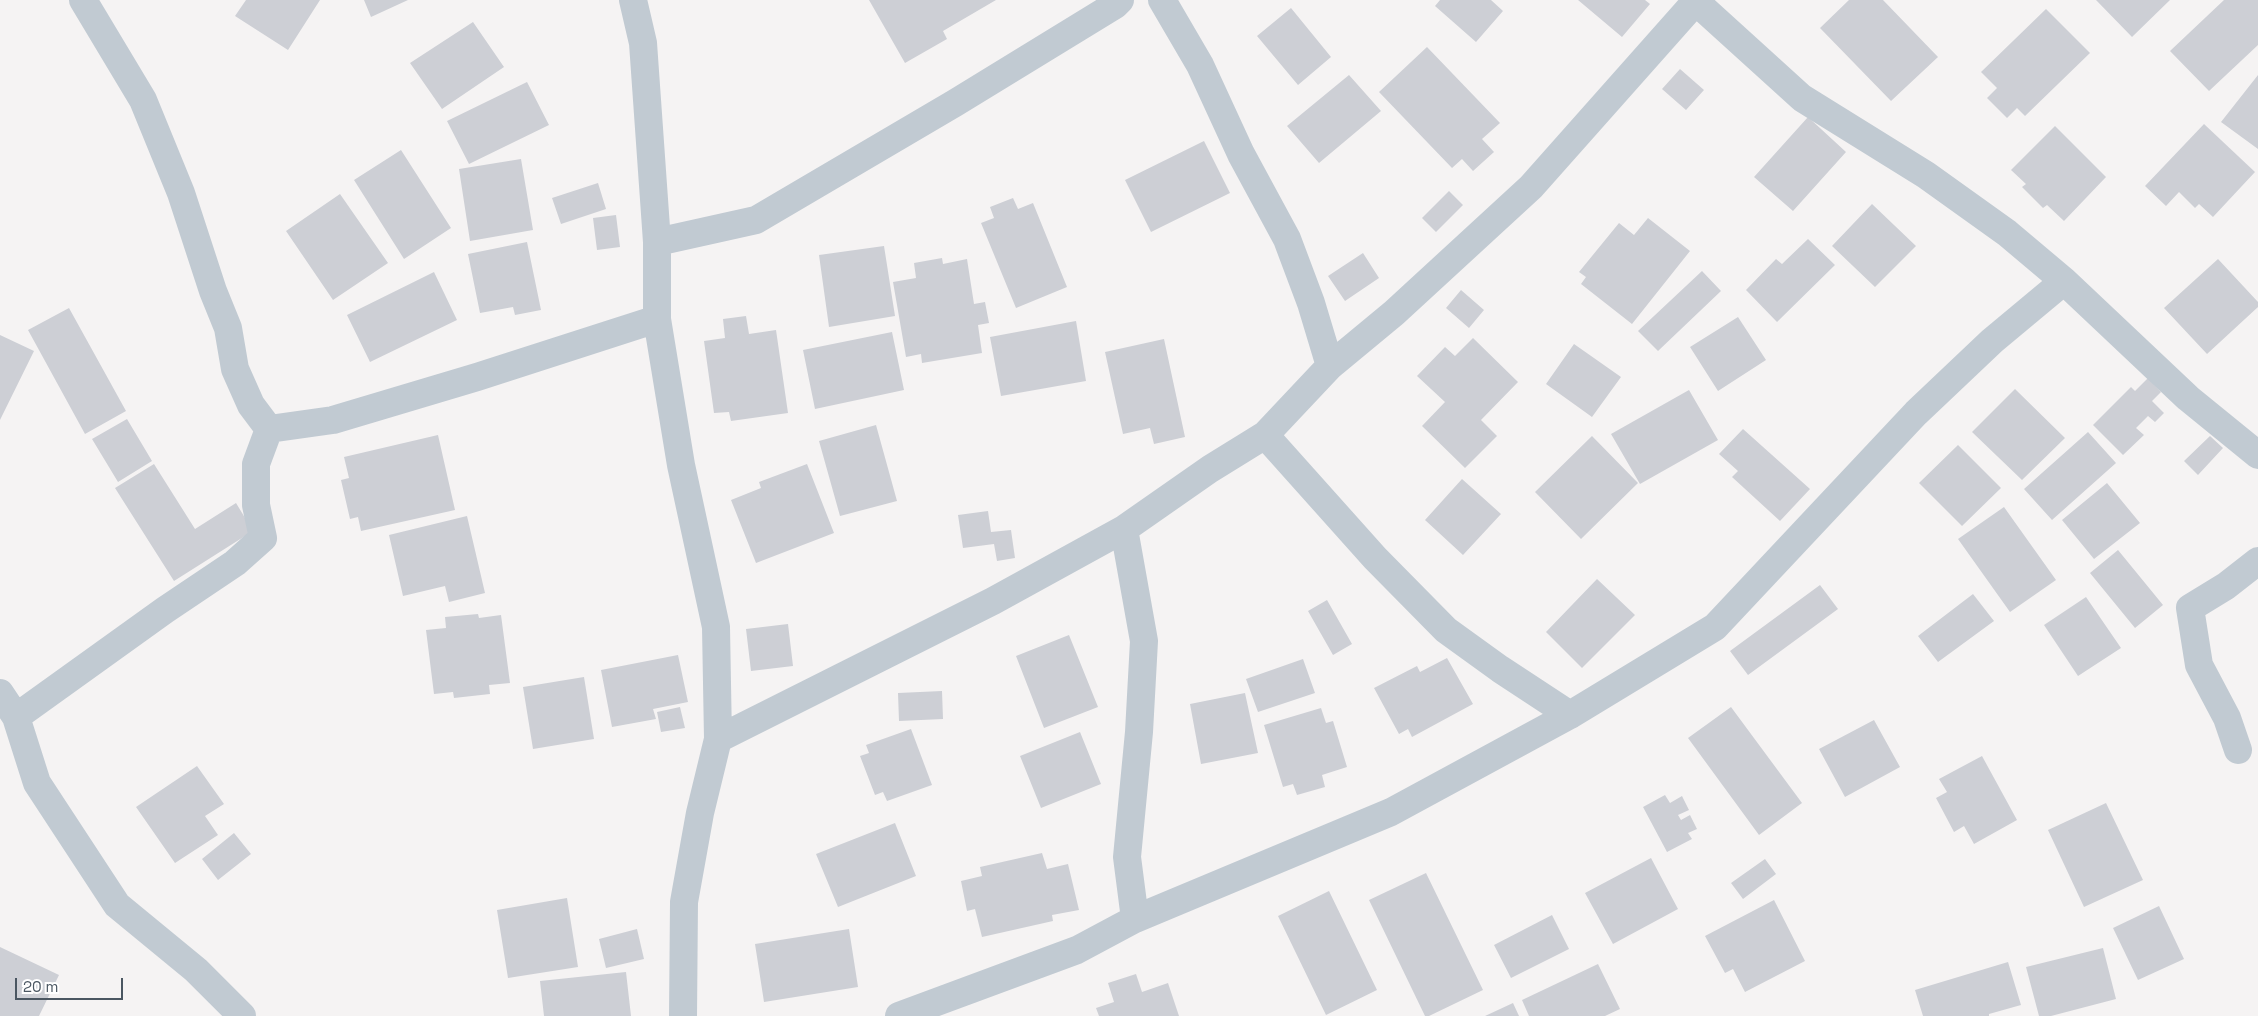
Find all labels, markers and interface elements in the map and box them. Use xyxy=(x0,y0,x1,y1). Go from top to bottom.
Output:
scale bar xyxy=(18,968,125,1000)
text: 20 m xyxy=(23,977,58,996)

